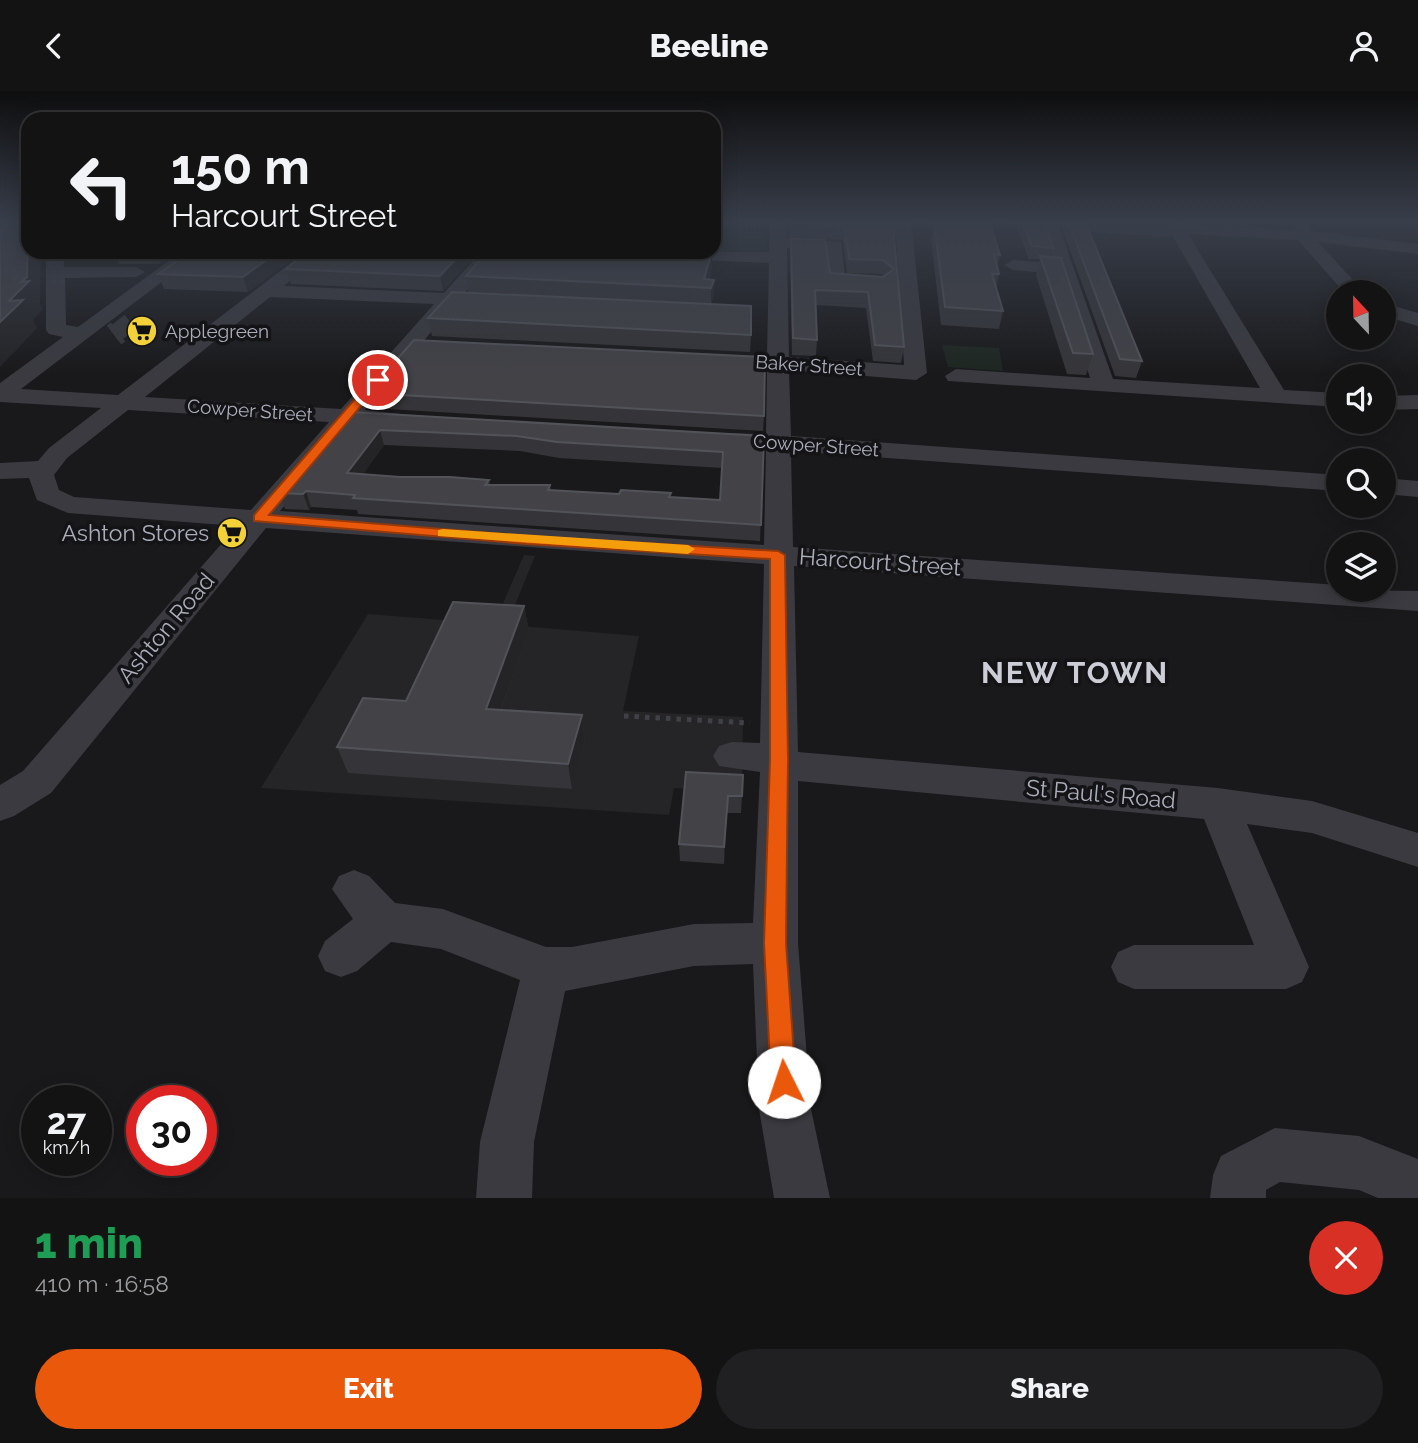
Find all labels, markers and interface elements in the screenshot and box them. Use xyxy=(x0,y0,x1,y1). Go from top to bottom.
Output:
icon: back xyxy=(35,27,73,65)
text: Beeline xyxy=(650,27,768,64)
icon: person xyxy=(1345,27,1383,65)
text: 150 m xyxy=(171,138,310,195)
icon: left xyxy=(56,140,147,231)
text: Harcourt Street xyxy=(171,197,397,234)
north arrow xyxy=(1326,280,1396,350)
map controls xyxy=(1326,280,1396,602)
supermarket icon: Applegreen xyxy=(125,314,159,348)
place label: Applegreen xyxy=(165,320,269,342)
pin xyxy=(348,350,408,410)
street label: Baker Street xyxy=(755,350,864,380)
icon: arrive xyxy=(359,361,397,399)
button: sound xyxy=(1326,364,1396,434)
street label: Cowper Street xyxy=(186,395,314,425)
street label: Cowper Street xyxy=(752,430,880,460)
button: search xyxy=(1326,448,1396,518)
supermarket icon: Ashton Stores xyxy=(215,516,249,550)
place label: Ashton Stores xyxy=(61,519,209,546)
button: layers xyxy=(1326,532,1396,602)
street label: Harcourt Street xyxy=(798,542,962,581)
street label: Ashton Road xyxy=(112,567,219,688)
district label: NEW TOWN xyxy=(981,655,1169,690)
street label: St Paul's Road xyxy=(1025,774,1177,813)
position arrow xyxy=(747,1045,821,1119)
speed limit sign: 30 xyxy=(126,1085,217,1176)
text: 27 xyxy=(47,1101,86,1142)
text: km/h xyxy=(43,1137,90,1158)
text: 1 min xyxy=(35,1219,143,1268)
button: close xyxy=(1309,1221,1383,1295)
text: 410 m · 16:58 xyxy=(35,1270,169,1297)
button: Exit xyxy=(35,1349,702,1429)
button: Share xyxy=(716,1349,1383,1429)

